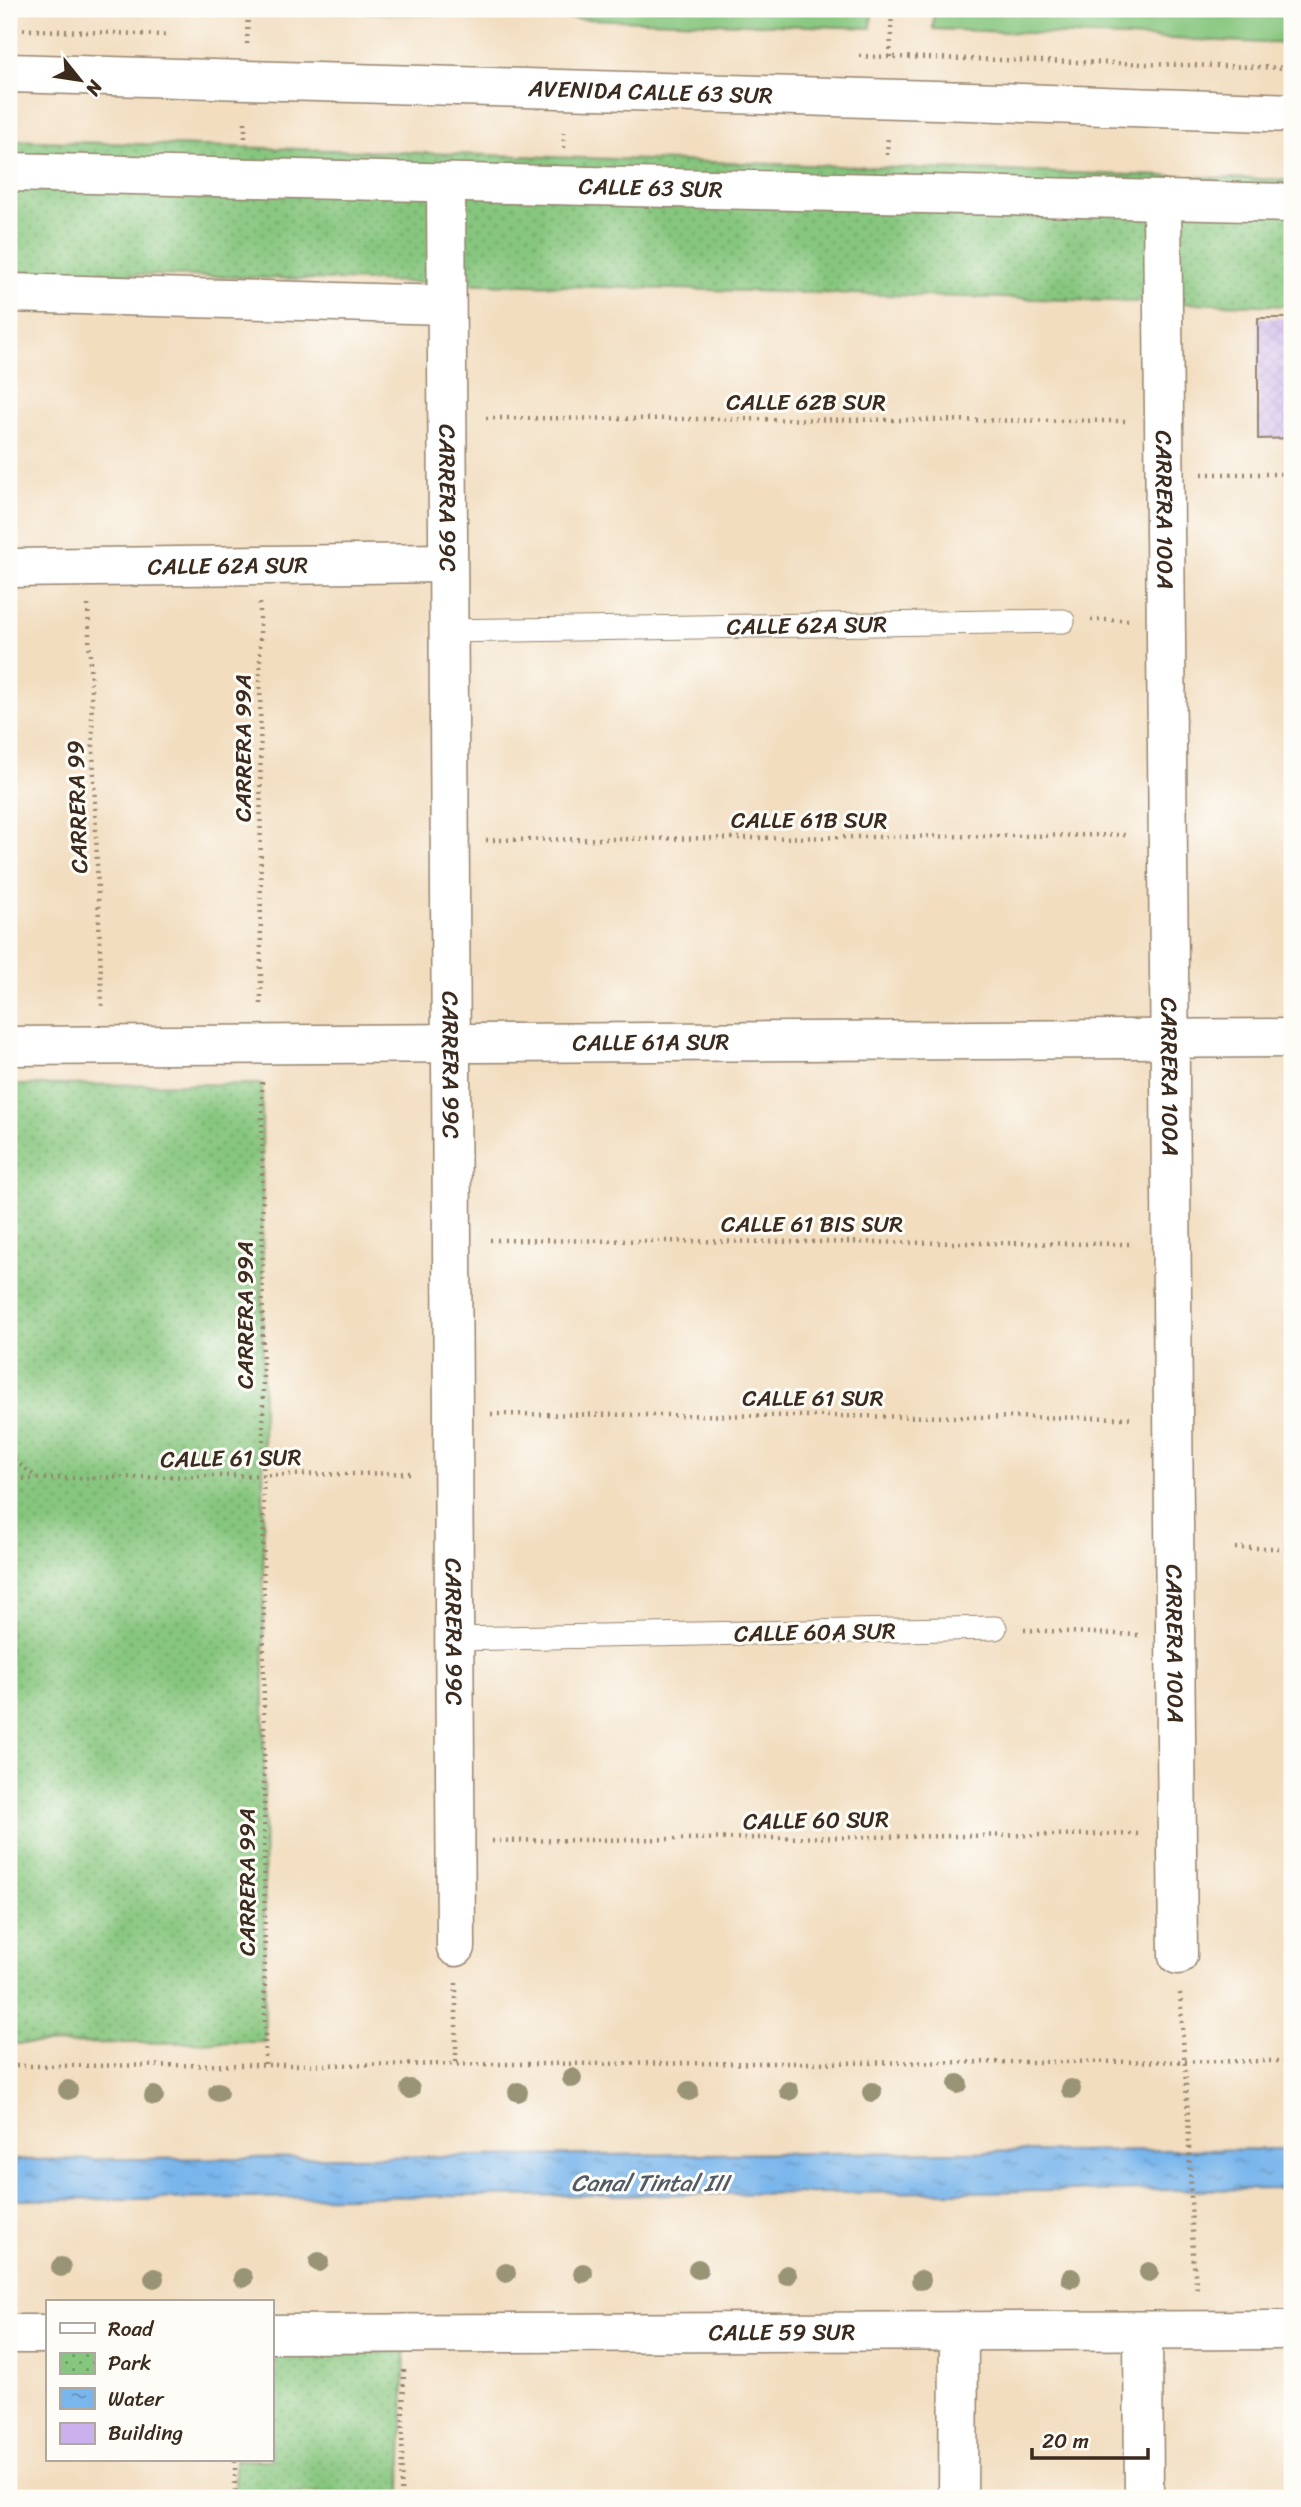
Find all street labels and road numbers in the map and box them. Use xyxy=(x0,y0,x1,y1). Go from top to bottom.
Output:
street label: AVENIDA CALLE 63 SUR xyxy=(527,68,773,116)
street label: CALLE 63 SUR xyxy=(578,166,723,210)
street label: CALLE 62B SUR xyxy=(726,382,886,423)
street label: CARRERA 99C xyxy=(426,424,468,572)
street label: CARRERA 100A xyxy=(1143,430,1186,590)
street label: CALLE 62A SUR xyxy=(148,545,308,587)
street label: CALLE 62A SUR xyxy=(726,604,888,647)
street label: CARRERA 99A xyxy=(223,674,264,822)
street label: CARRERA 99 xyxy=(55,740,100,874)
street label: CALLE 61B SUR xyxy=(731,800,887,841)
street label: CARRERA 99C xyxy=(430,991,471,1139)
street label: CARRERA 100A xyxy=(1148,997,1191,1157)
street label: CALLE 61A SUR xyxy=(572,1022,730,1063)
street label: CALLE 61 BIS SUR xyxy=(721,1204,903,1245)
street label: CARRERA 99A xyxy=(225,1241,266,1389)
street label: CALLE 61 SUR xyxy=(742,1378,884,1419)
street label: CALLE 61 SUR xyxy=(160,1437,302,1480)
street label: CARRERA 99C xyxy=(433,1558,475,1706)
street label: CARRERA 100A xyxy=(1153,1564,1196,1724)
street label: CALLE 60A SUR xyxy=(734,1611,896,1654)
street label: CALLE 60 SUR xyxy=(743,1799,889,1842)
street label: CARRERA 99A xyxy=(227,1808,268,1956)
street label: CALLE 59 SUR xyxy=(709,2312,855,2353)

